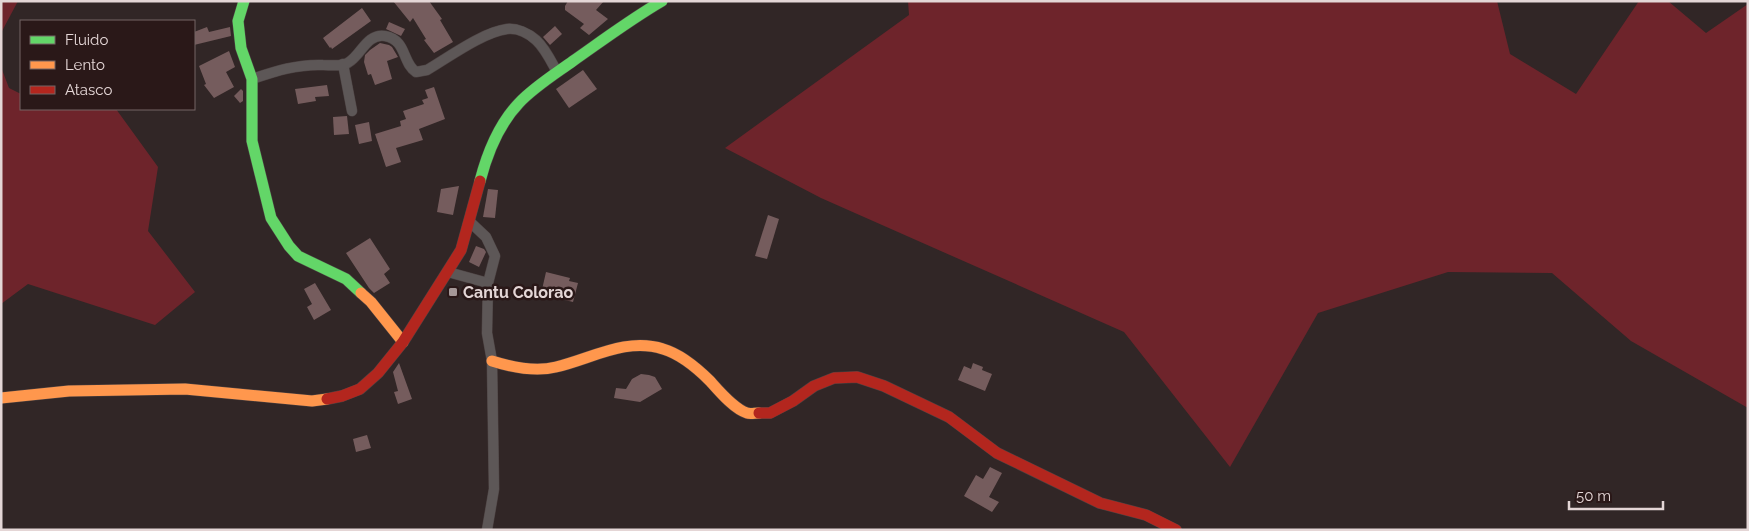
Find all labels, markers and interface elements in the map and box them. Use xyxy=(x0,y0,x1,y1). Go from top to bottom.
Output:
legend xyxy=(20,20,195,110)
text: Fluido xyxy=(65,31,108,49)
text: Lento xyxy=(65,56,105,74)
text: Atasco xyxy=(65,81,112,99)
place label: Cantu Colorao xyxy=(463,283,573,302)
marker: Cantu Colorao xyxy=(447,286,459,298)
scale bar xyxy=(1569,478,1663,510)
text: 50 m xyxy=(1576,487,1611,505)

